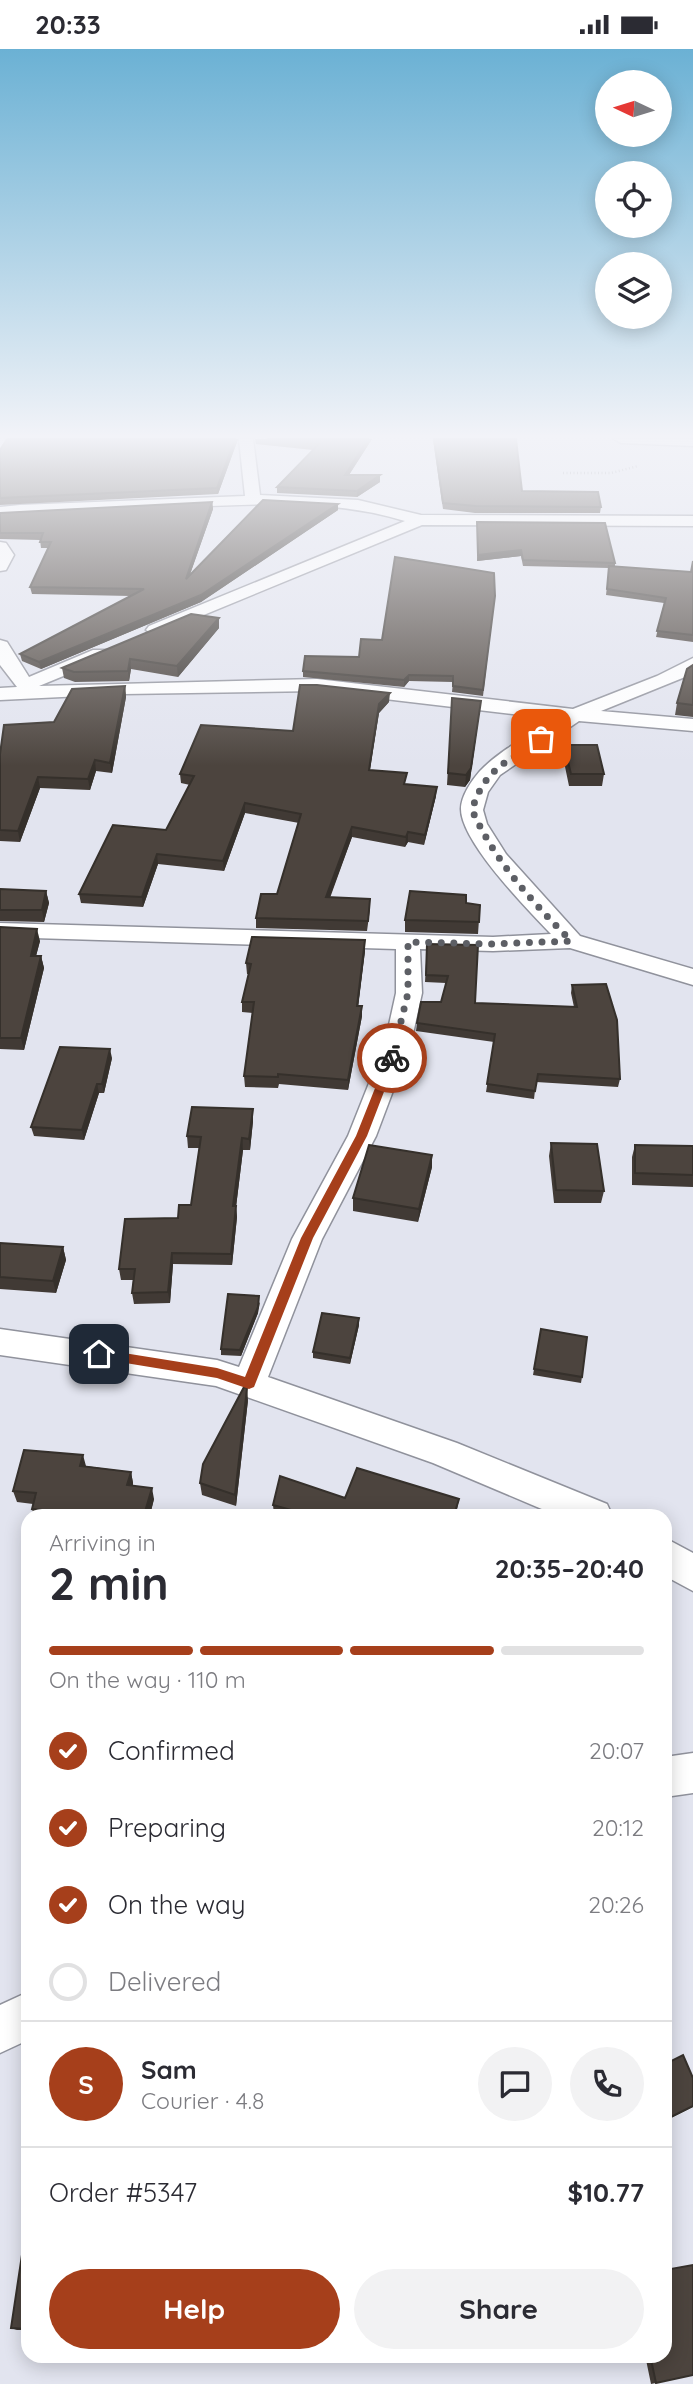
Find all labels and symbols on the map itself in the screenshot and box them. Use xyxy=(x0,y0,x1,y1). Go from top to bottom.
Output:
north arrow xyxy=(595,70,672,147)
pin xyxy=(511,709,571,769)
courier xyxy=(357,1023,427,1093)
pin xyxy=(69,1324,129,1384)

